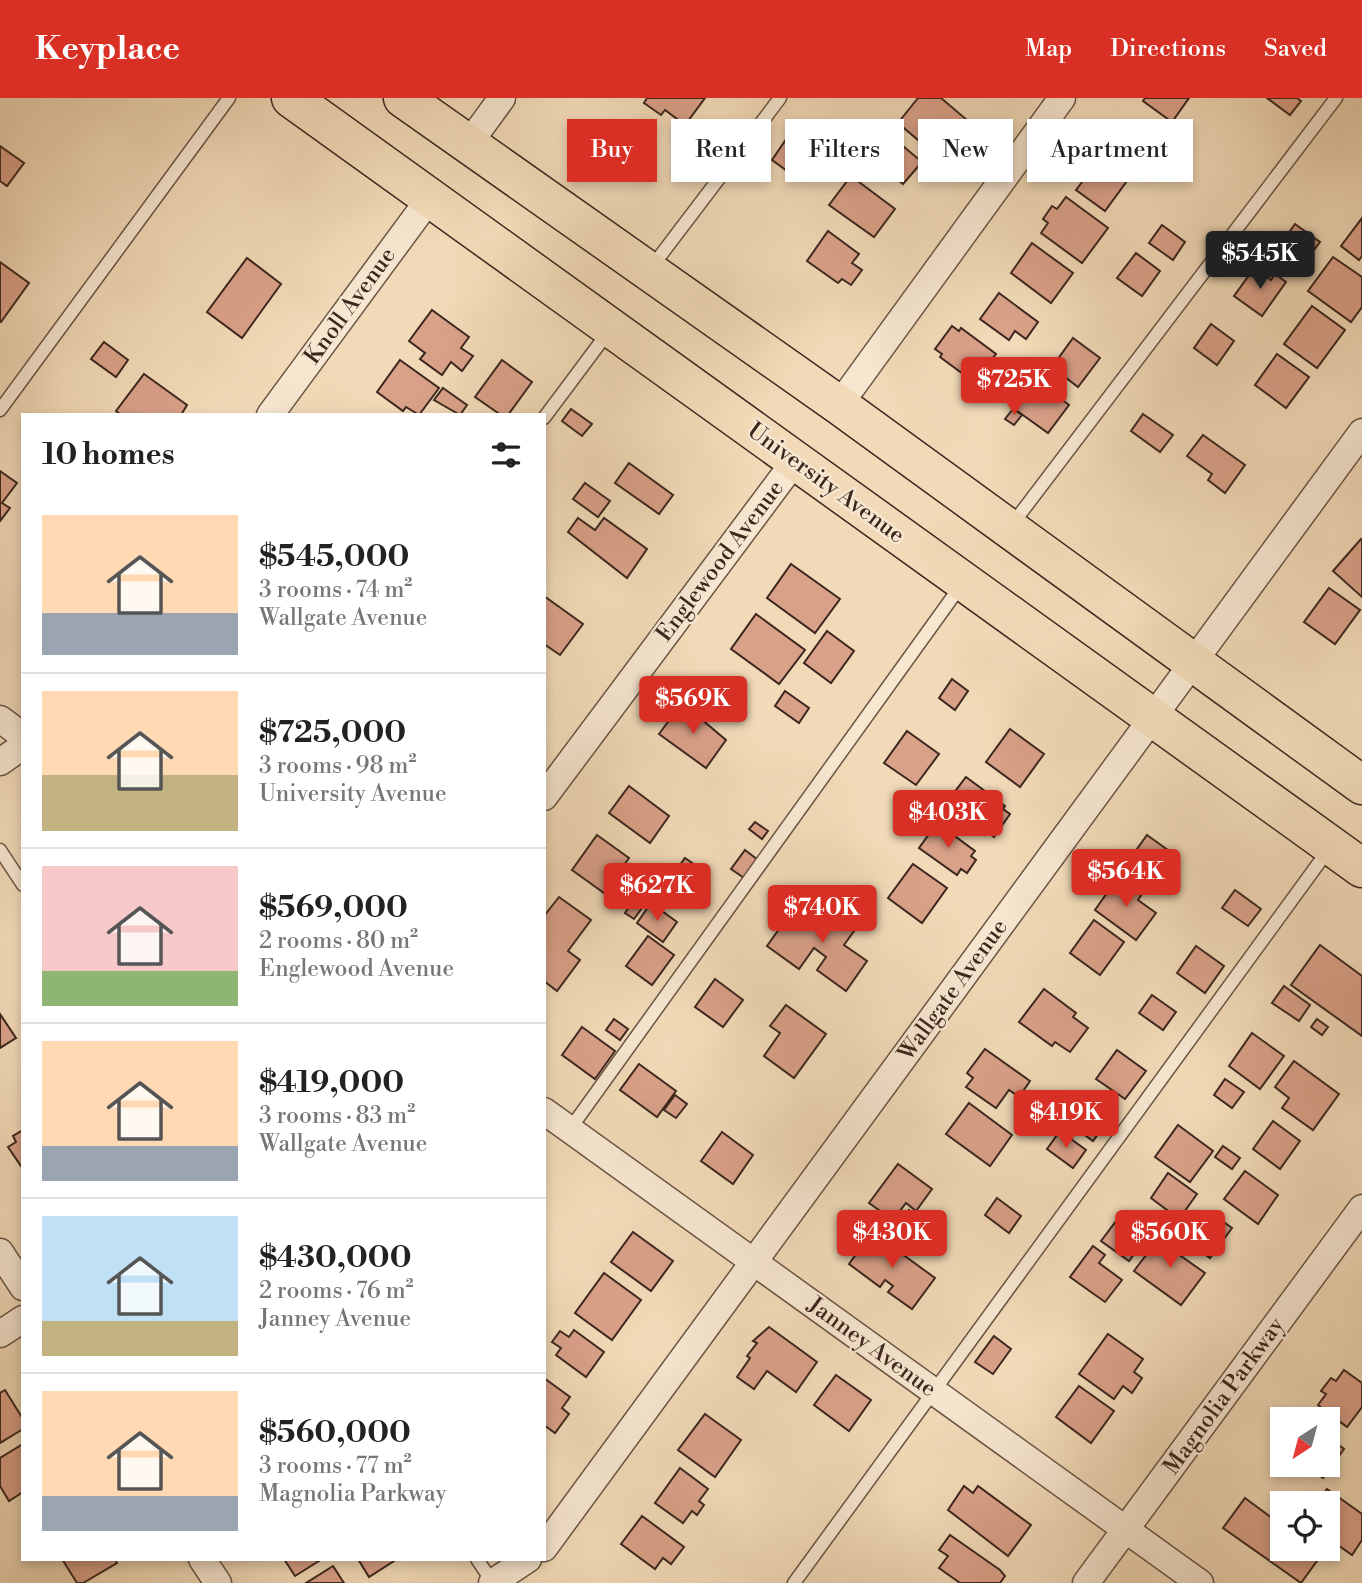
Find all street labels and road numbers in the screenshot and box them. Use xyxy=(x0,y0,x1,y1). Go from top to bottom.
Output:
street label: Knoll Avenue xyxy=(298,242,402,370)
street label: University Avenue xyxy=(742,417,910,549)
street label: Englewood Avenue xyxy=(650,475,790,647)
street label: Wallgate Avenue xyxy=(892,914,1014,1067)
street label: Janney Avenue xyxy=(801,1290,942,1403)
street label: Magnolia Parkway xyxy=(1158,1311,1291,1480)

